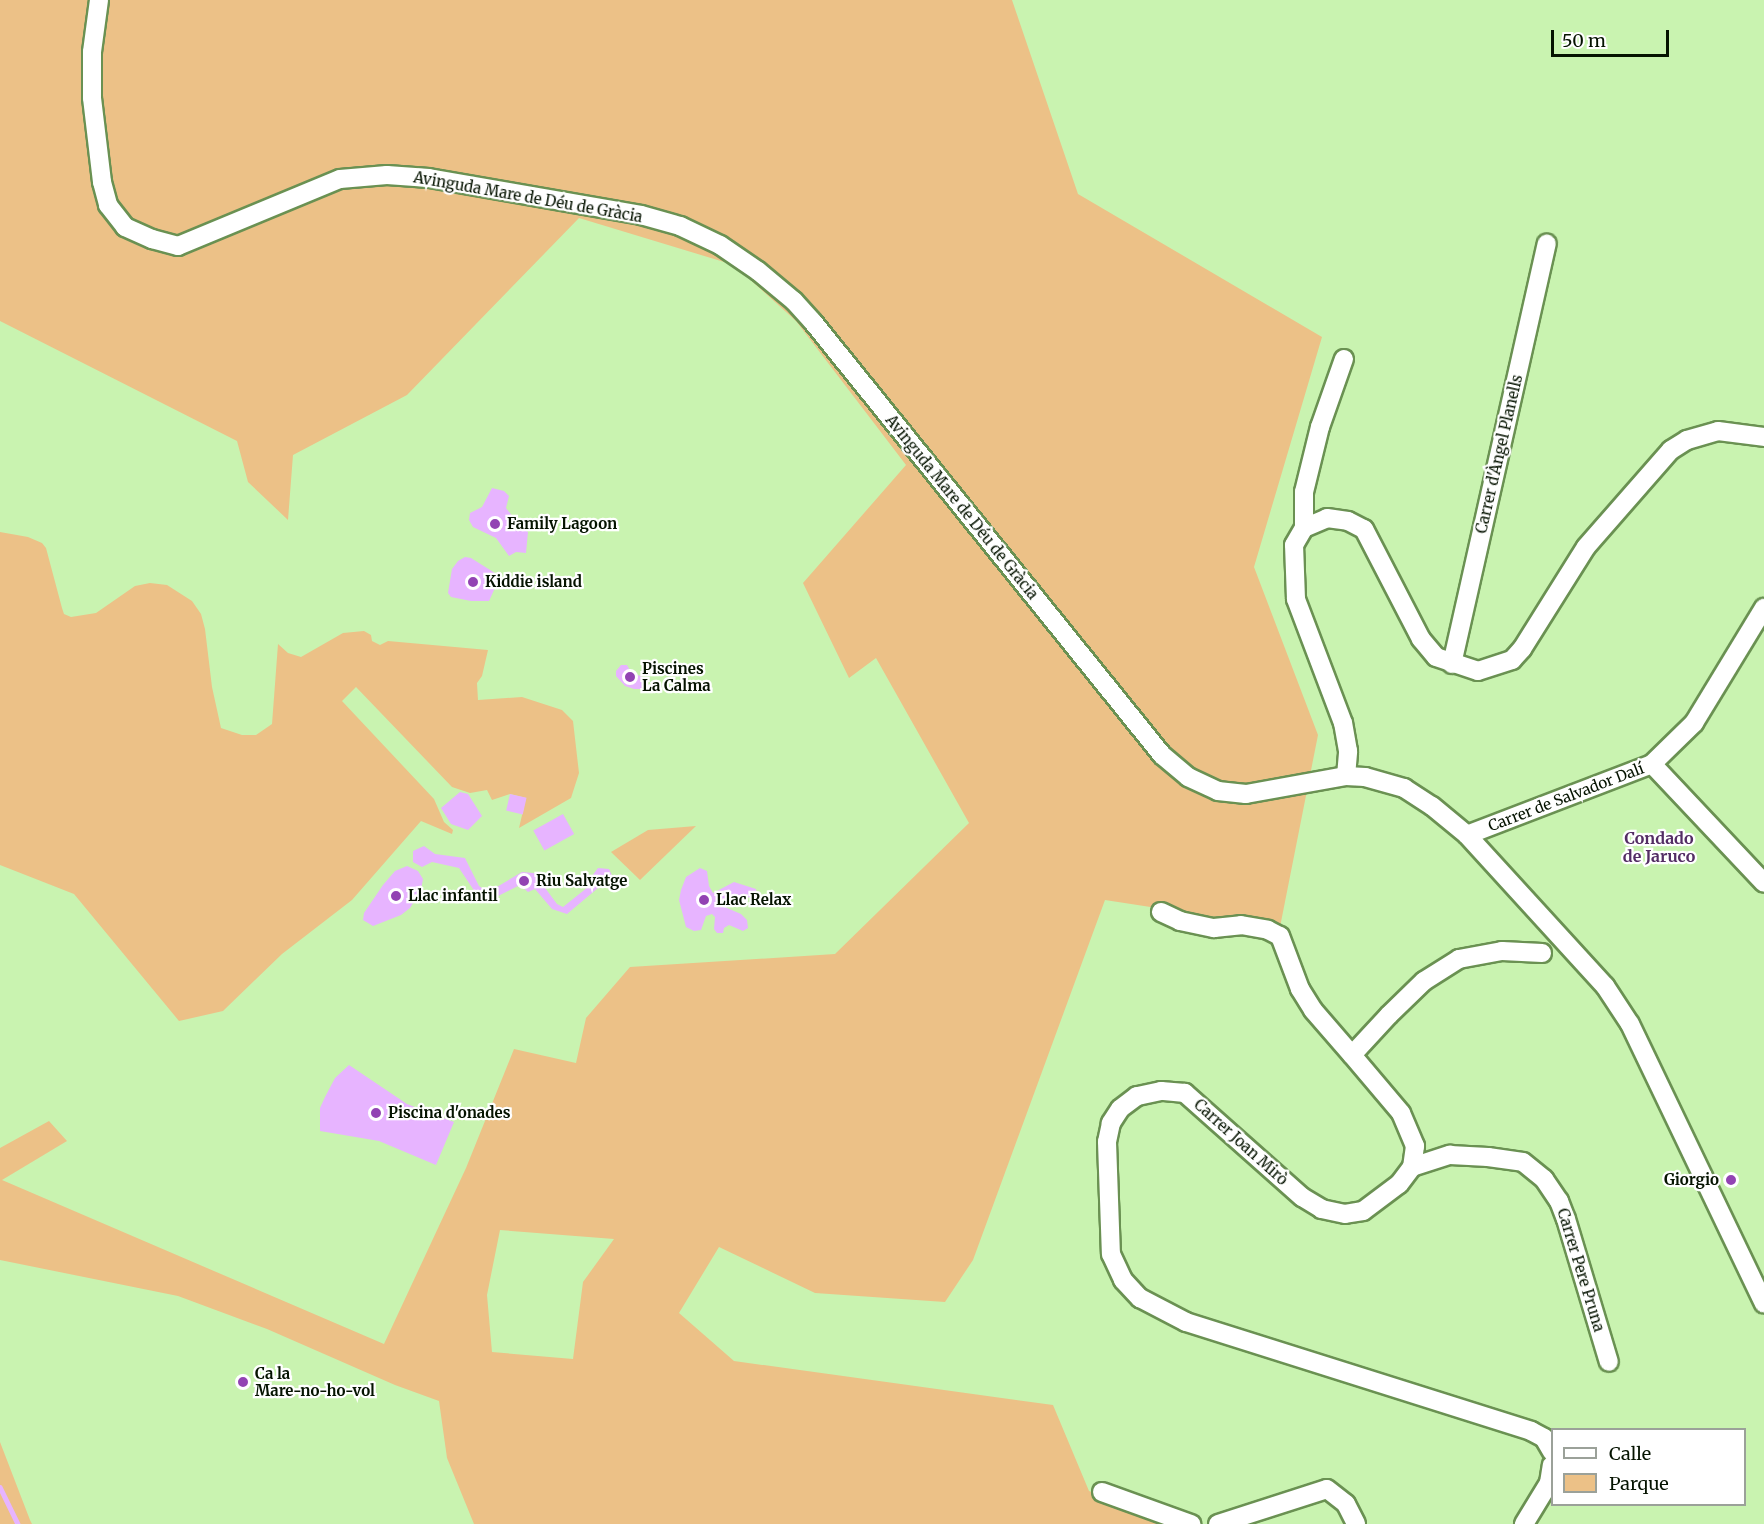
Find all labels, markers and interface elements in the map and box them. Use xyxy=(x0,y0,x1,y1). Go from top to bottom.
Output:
scale bar xyxy=(1554,18,1672,56)
text: 50 m xyxy=(1562,29,1606,52)
street label: Avinguda Mare de Déu de Gràcia xyxy=(412,168,644,226)
street label: Carrer d'Àngel Planells xyxy=(1472,373,1526,535)
street label: Avinguda Mare de Déu de Gràcia xyxy=(882,411,1042,603)
place label: Family Lagoon xyxy=(507,515,617,533)
marker: Family Lagoon xyxy=(488,517,502,531)
place label: Kiddie island xyxy=(485,573,582,591)
marker: Kiddie island xyxy=(466,575,480,589)
place label: Piscines La Calma xyxy=(642,659,711,694)
marker: Piscines La Calma xyxy=(623,670,637,684)
street label: Carrer de Salvador Dalí xyxy=(1486,759,1646,835)
district label: Condado de Jaruco xyxy=(1623,828,1695,866)
place label: Riu Salvatge xyxy=(536,872,627,890)
marker: Riu Salvatge xyxy=(517,874,531,888)
place label: Llac infantil xyxy=(408,887,498,905)
marker: Llac infantil xyxy=(389,889,403,903)
place label: Llac Relax xyxy=(716,891,791,909)
marker: Llac Relax xyxy=(697,893,711,907)
street label: Carrer Joan Mirò xyxy=(1191,1095,1291,1189)
place label: Piscina d'onades xyxy=(388,1104,511,1122)
marker: Piscina d'onades xyxy=(369,1106,383,1120)
place label: Giorgio xyxy=(1664,1171,1719,1189)
marker: Giorgio xyxy=(1724,1173,1738,1187)
street label: Carrer Pere Pruna xyxy=(1554,1206,1608,1334)
place label: Ca la Mare-no-ho-vol xyxy=(255,1364,375,1399)
marker: Ca la Mare-no-ho-vol xyxy=(236,1375,250,1389)
legend xyxy=(1551,1428,1746,1506)
text: Calle xyxy=(1609,1442,1651,1465)
text: Parque xyxy=(1609,1472,1669,1495)

